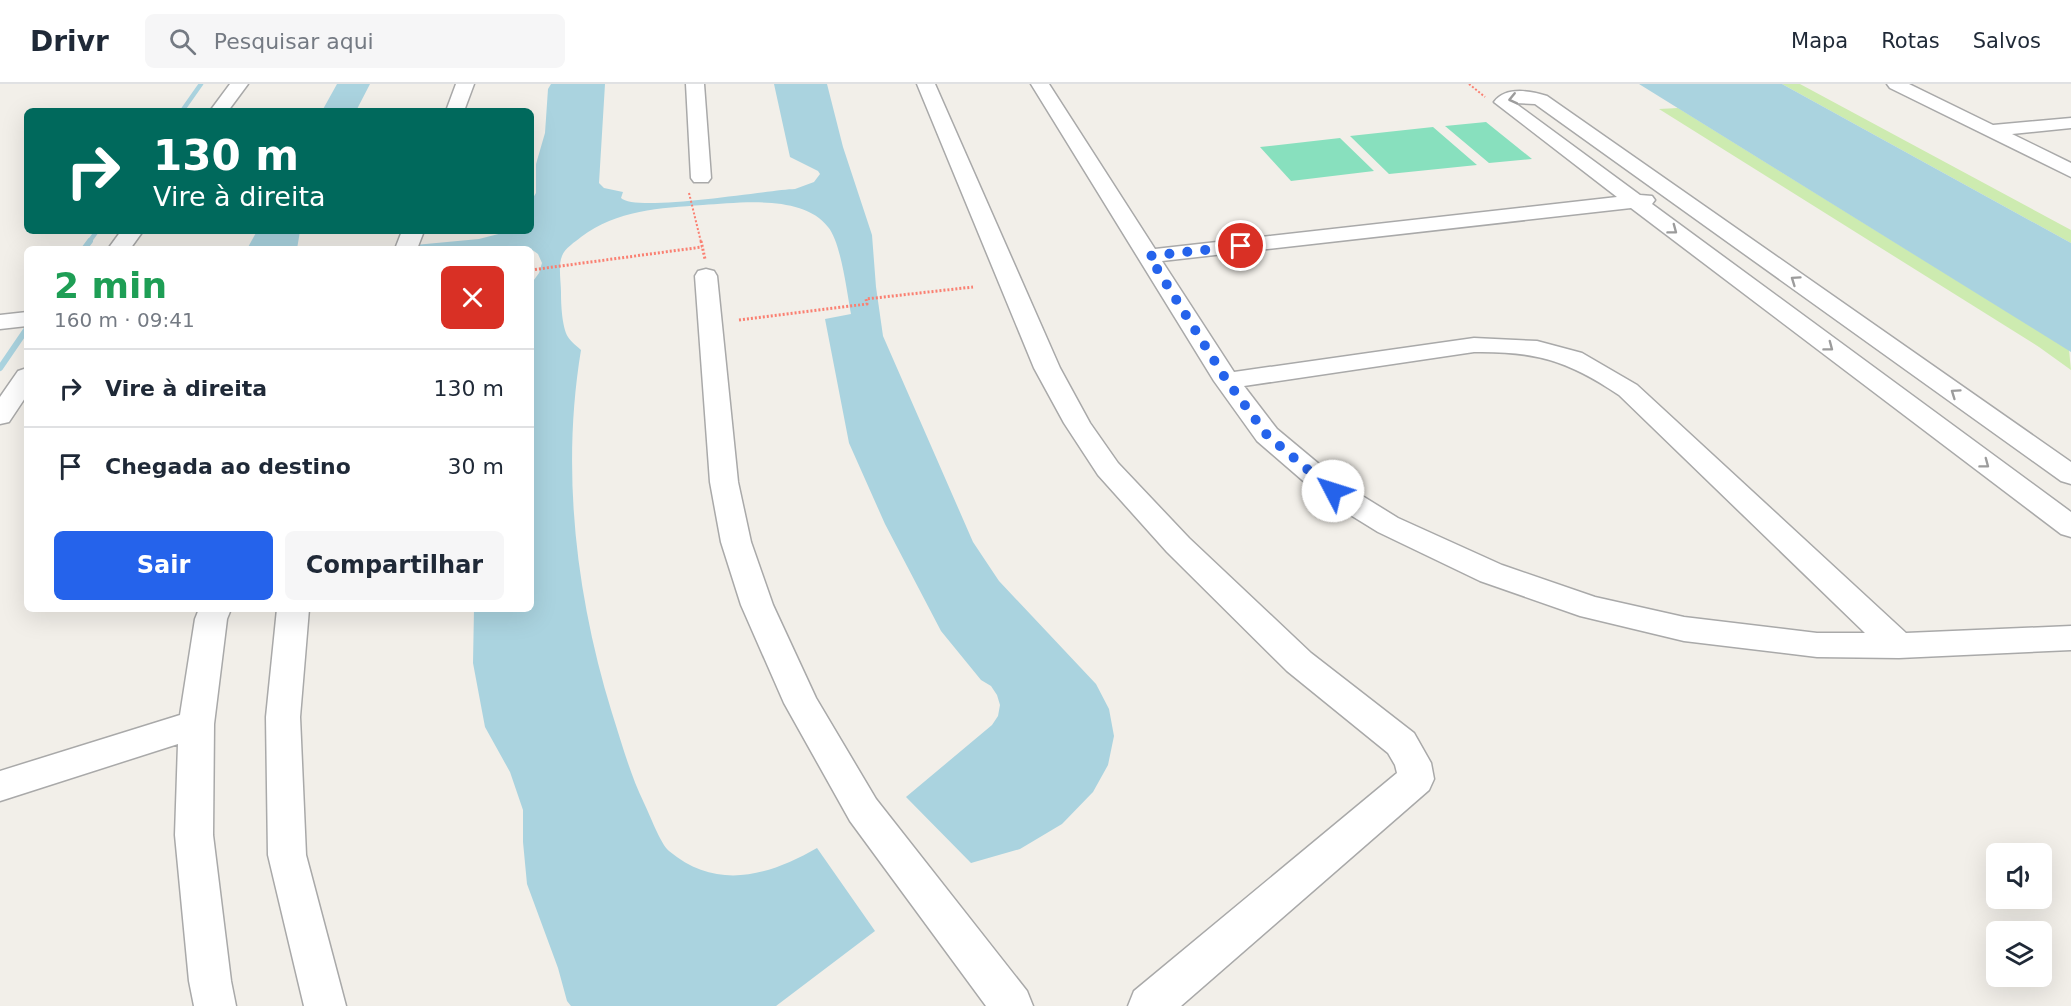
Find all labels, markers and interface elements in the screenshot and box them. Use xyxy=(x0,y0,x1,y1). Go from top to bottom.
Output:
search box xyxy=(145,14,565,68)
text: Drivr xyxy=(30,25,109,58)
icon: search xyxy=(166,25,199,58)
text: Pesquisar aqui xyxy=(214,29,374,54)
text: Mapa xyxy=(1791,29,1848,53)
text: Rotas xyxy=(1881,29,1940,53)
text: Salvos xyxy=(1973,29,2041,53)
one-way arrow xyxy=(1508,91,1518,104)
text: 130 m xyxy=(153,131,299,180)
icon: right xyxy=(54,132,132,210)
text: Vire à direita xyxy=(153,181,326,212)
pin xyxy=(1215,220,1266,271)
one-way arrow xyxy=(1666,223,1677,234)
icon: arrive xyxy=(1224,229,1257,262)
text: 2 min xyxy=(54,265,167,306)
button: close xyxy=(441,266,504,329)
one-way arrow xyxy=(1791,276,1802,287)
text: 160 m · 09:41 xyxy=(54,308,195,332)
one-way arrow xyxy=(1823,340,1834,351)
icon: right xyxy=(54,372,87,405)
text: Vire à direita xyxy=(105,376,267,401)
text: 130 m xyxy=(434,376,504,401)
one-way arrow xyxy=(1950,389,1961,400)
icon: arrive xyxy=(54,450,87,483)
text: Chegada ao destino xyxy=(105,454,351,479)
text: 30 m xyxy=(448,454,504,479)
one-way arrow xyxy=(1979,456,1990,467)
position arrow xyxy=(1301,459,1365,523)
button: Sair xyxy=(54,531,273,600)
button: Compartilhar xyxy=(285,531,504,600)
map controls xyxy=(1986,843,2052,987)
button: sound xyxy=(1986,843,2052,909)
button: layers xyxy=(1986,921,2052,987)

